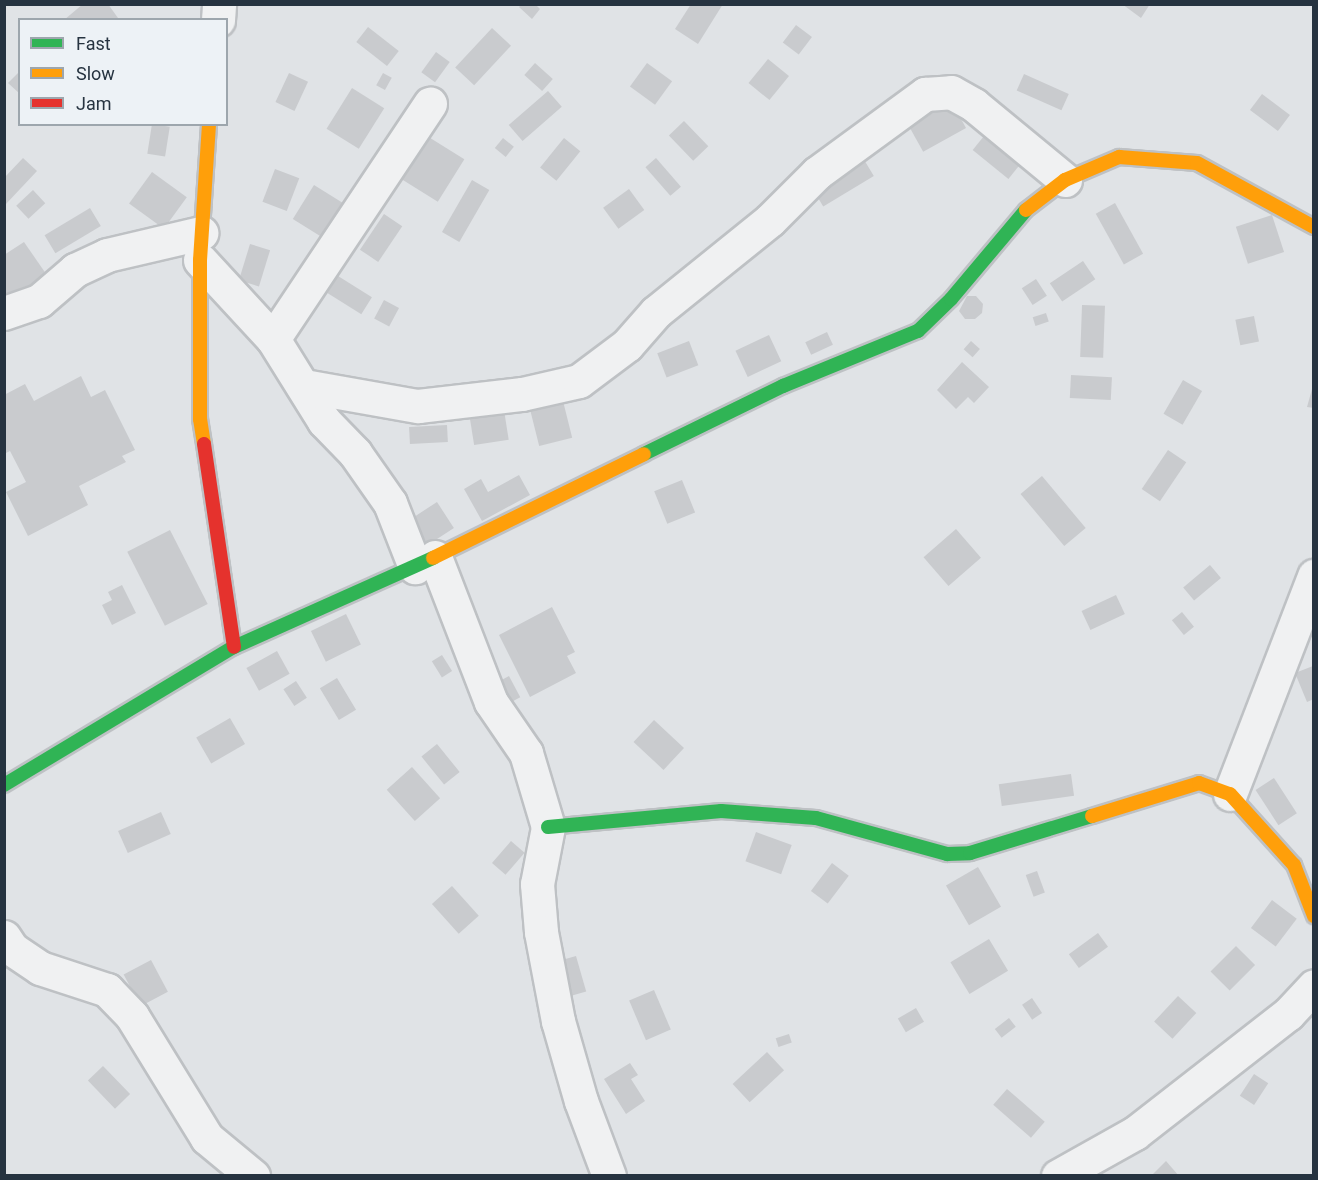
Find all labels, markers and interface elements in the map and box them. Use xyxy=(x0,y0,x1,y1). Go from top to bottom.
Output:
legend xyxy=(18,18,228,126)
text: Fast xyxy=(76,33,111,54)
text: Slow xyxy=(76,63,115,84)
text: Jam xyxy=(76,93,112,114)

